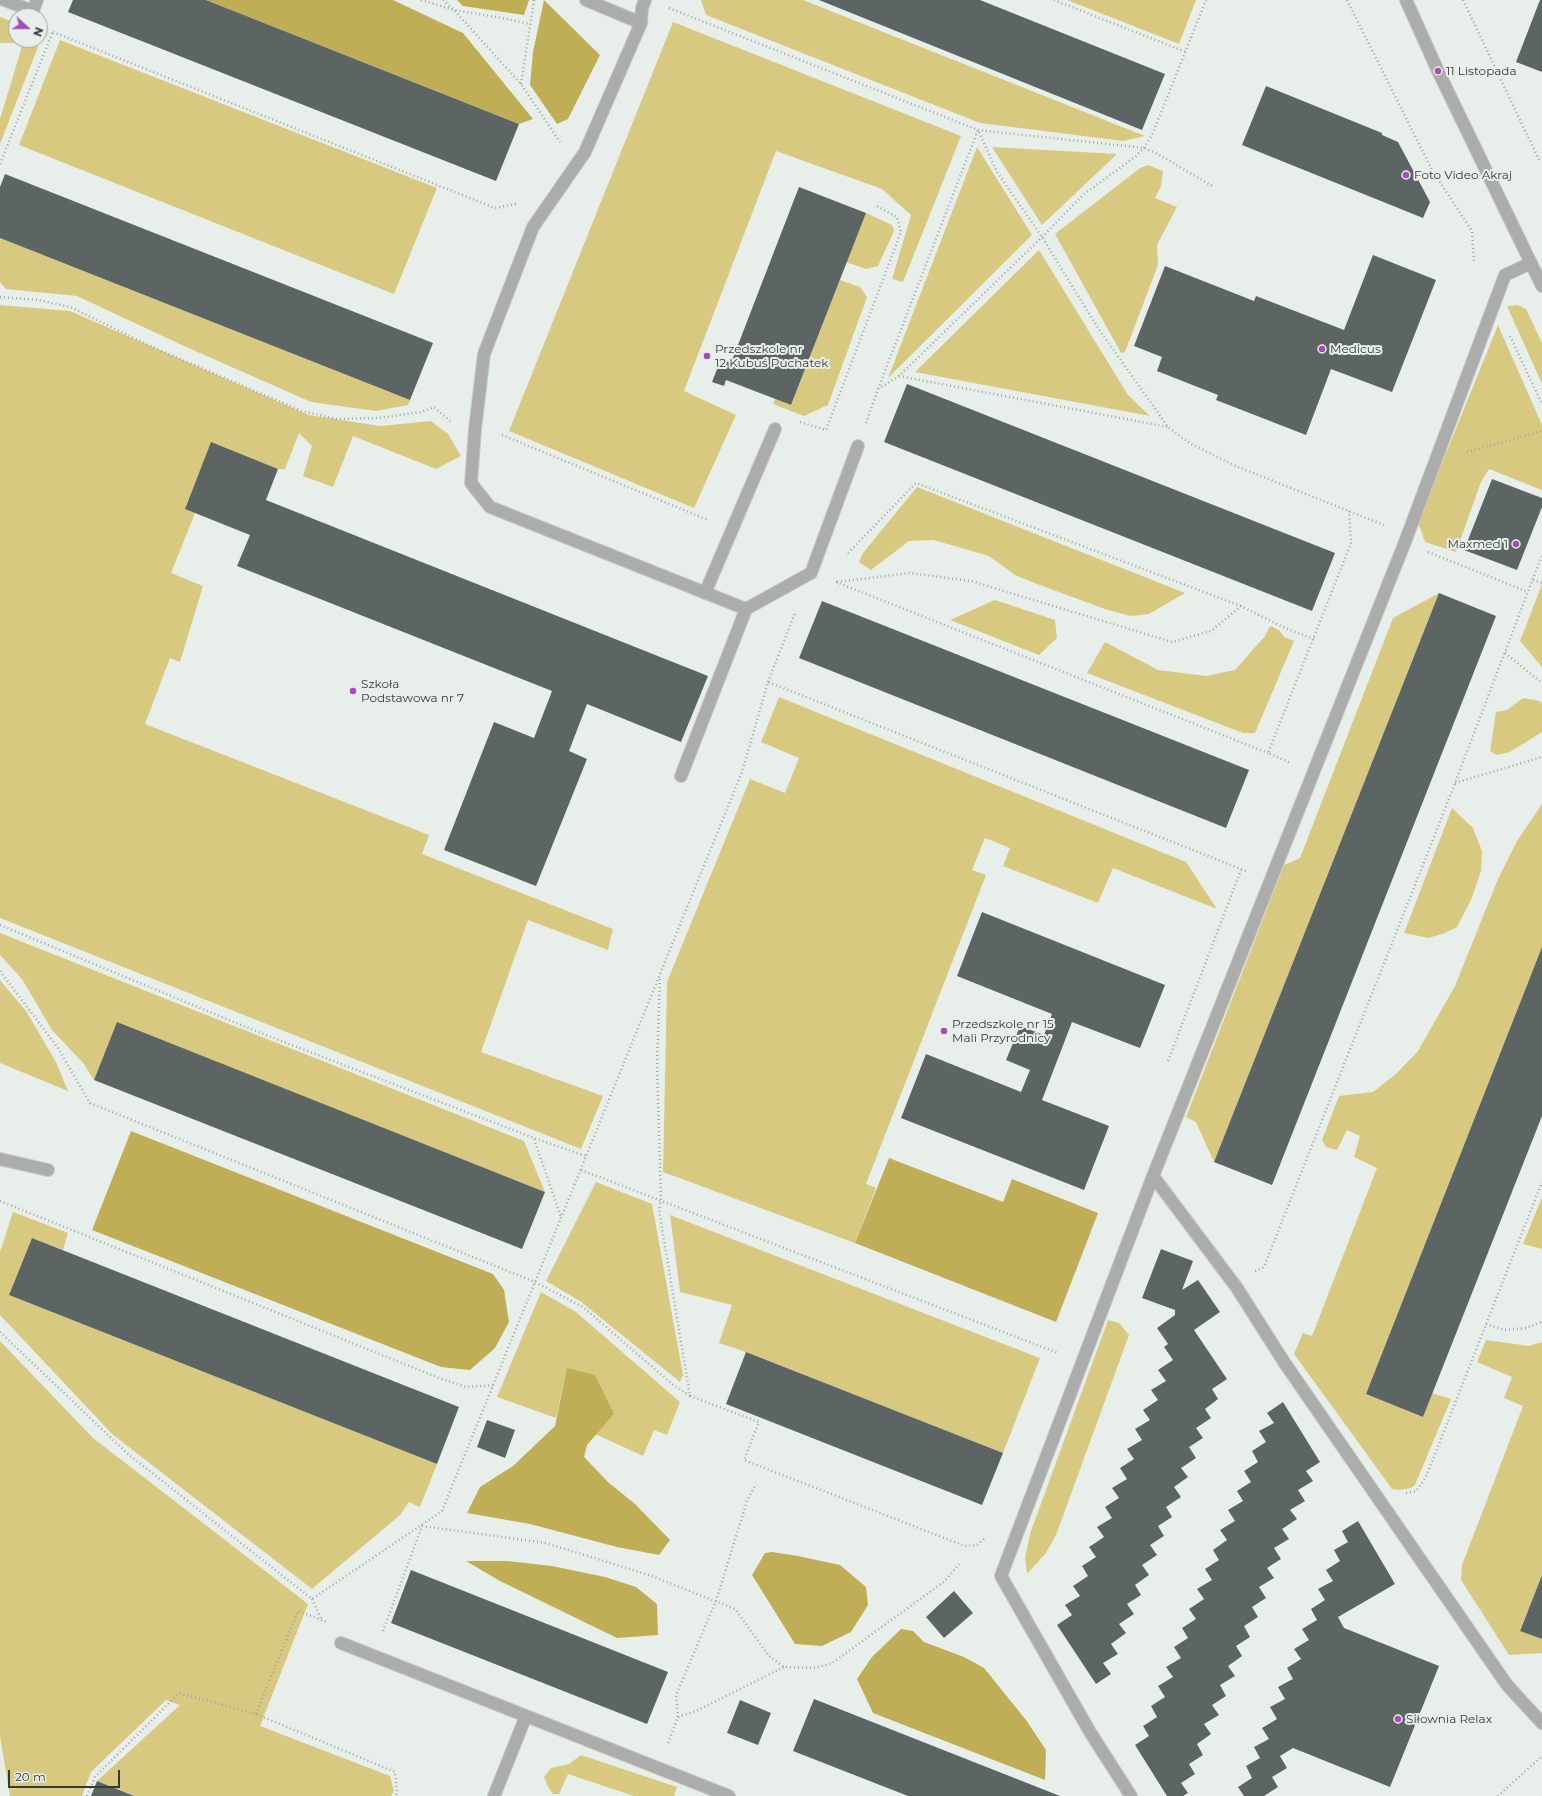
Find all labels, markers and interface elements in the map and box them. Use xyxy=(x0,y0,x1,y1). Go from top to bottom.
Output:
north arrow xyxy=(8,8,48,48)
text: N xyxy=(30,25,46,39)
place label: 11 Listopada xyxy=(1446,64,1517,78)
marker: 11 Listopada xyxy=(1433,66,1443,76)
place label: Foto Video Akraj xyxy=(1414,168,1512,182)
marker: Foto Video Akraj xyxy=(1401,170,1411,180)
place label: Przedszkole nr 12 Kubuś Puchatek xyxy=(715,342,828,370)
place label: Medicus xyxy=(1330,342,1381,356)
marker: Medicus xyxy=(1317,344,1327,354)
marker: Przedszkole nr 12 Kubuś Puchatek xyxy=(702,351,712,361)
place label: Maxmed 1 xyxy=(1447,537,1508,551)
marker: Maxmed 1 xyxy=(1511,539,1521,549)
place label: Szkoła Podstawowa nr 7 xyxy=(361,677,464,705)
marker: Szkoła Podstawowa nr 7 xyxy=(348,686,358,696)
place label: Przedszkole nr 15 Mali Przyrodnicy xyxy=(952,1017,1054,1045)
marker: Przedszkole nr 15 Mali Przyrodnicy xyxy=(939,1026,949,1036)
place label: Siłownia Relax xyxy=(1406,1712,1492,1726)
marker: Siłownia Relax xyxy=(1393,1714,1403,1724)
scale bar xyxy=(10,1762,122,1788)
text: 20 m xyxy=(15,1769,46,1784)

